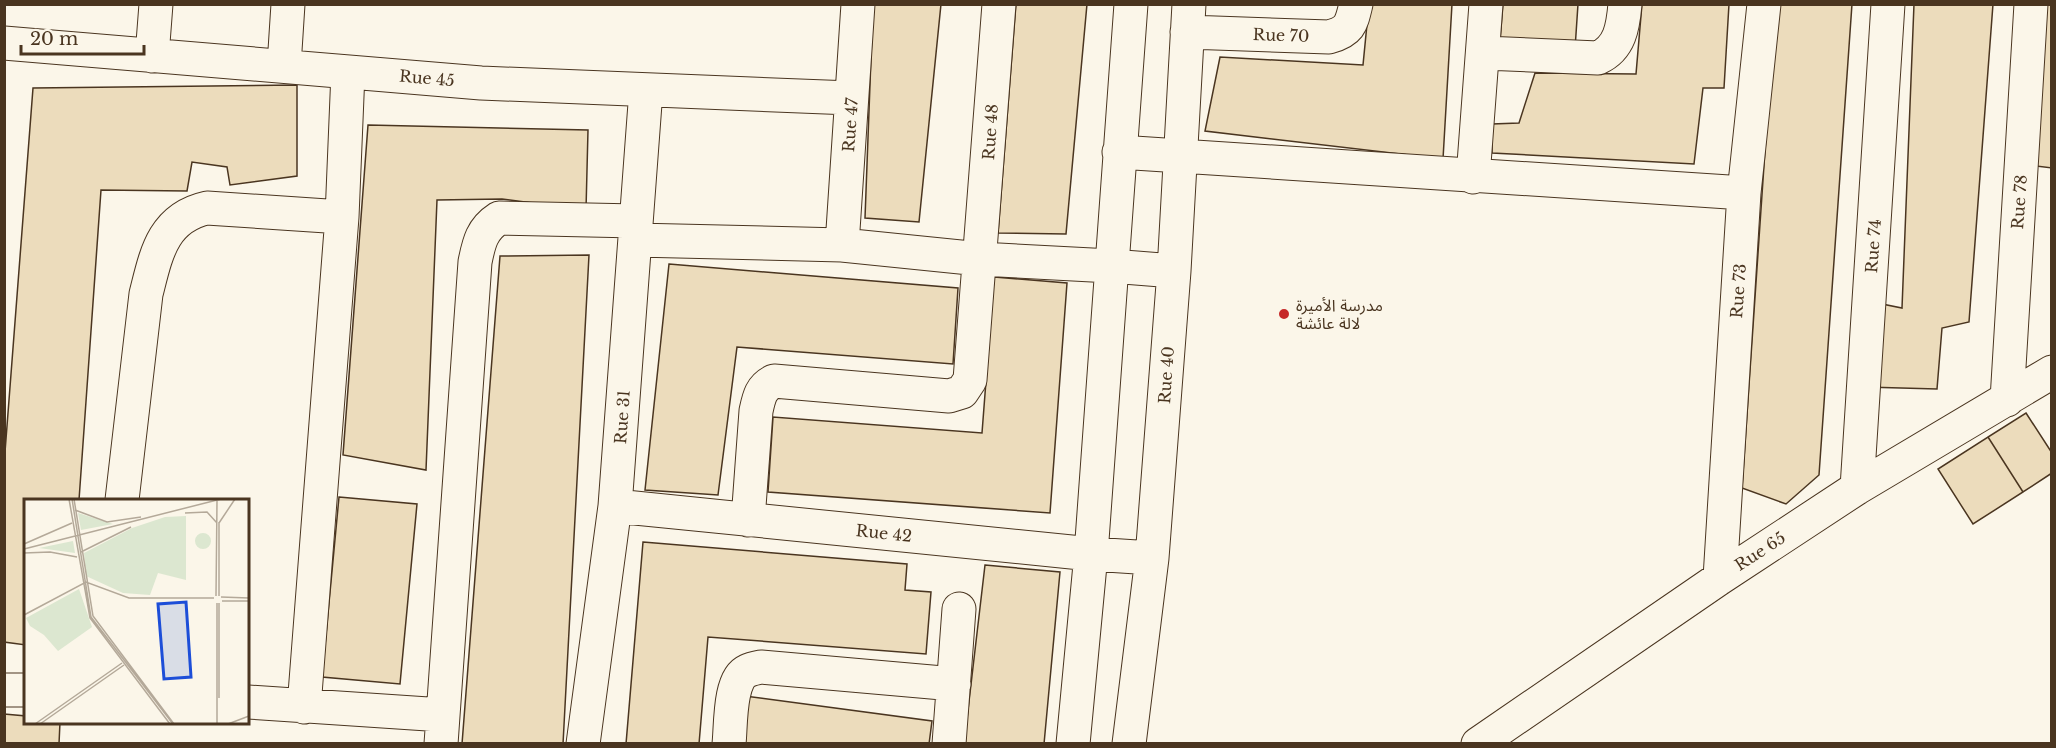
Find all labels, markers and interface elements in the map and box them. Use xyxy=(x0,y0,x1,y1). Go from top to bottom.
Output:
scale bar xyxy=(21,18,144,56)
street label: Rue 70 xyxy=(1252,24,1310,46)
text: 20 m xyxy=(30,28,78,50)
street label: Rue 45 xyxy=(398,66,456,90)
street label: Rue 47 xyxy=(838,96,862,153)
street label: Rue 48 xyxy=(978,103,1002,161)
street label: Rue 78 xyxy=(2007,174,2031,230)
street label: Rue 74 xyxy=(1861,218,1885,274)
street label: Rue 73 xyxy=(1726,263,1750,319)
place label: مدرسة الأميرة لالة عائشة xyxy=(1296,295,1383,333)
marker: مدرسة الأميرة لالة عائشة xyxy=(1277,307,1291,321)
street label: Rue 40 xyxy=(1154,345,1178,405)
street label: Rue 31 xyxy=(610,389,634,445)
inset map xyxy=(24,499,249,724)
street label: Rue 42 xyxy=(855,520,913,546)
street label: Rue 65 xyxy=(1731,527,1789,575)

